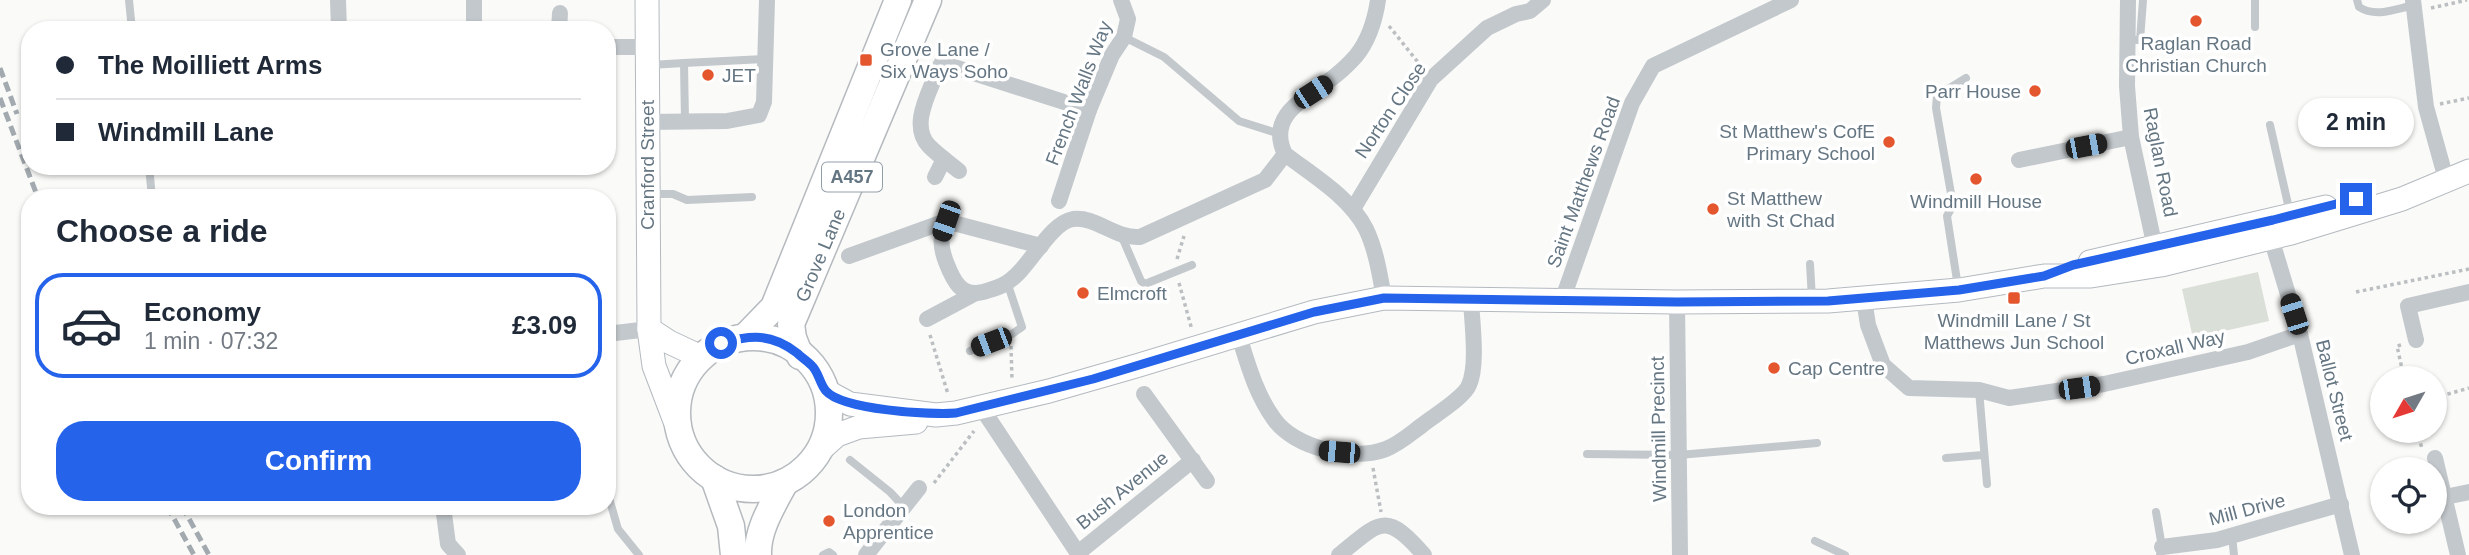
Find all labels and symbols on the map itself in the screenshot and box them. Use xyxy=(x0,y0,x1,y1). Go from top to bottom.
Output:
marker: Raglan Road Christian Church xyxy=(2188,13,2204,29)
street label: French Walls Way xyxy=(1041,18,1116,168)
place label: Raglan Road Christian Church xyxy=(2125,33,2267,76)
place label: Grove Lane / Six Ways Soho xyxy=(880,39,1008,82)
marker: Grove Lane / Six Ways Soho xyxy=(858,52,874,68)
street label: Norton Close xyxy=(1351,58,1430,162)
place label: JET xyxy=(722,65,756,86)
marker: JET xyxy=(700,67,716,83)
car xyxy=(1290,72,1337,112)
place label: Parr House xyxy=(1925,81,2021,102)
marker: Parr House xyxy=(2027,83,2043,99)
street label: Saint Matthews Road xyxy=(1543,94,1624,271)
callout: 2 min xyxy=(2298,97,2414,146)
street label: Cranford Street xyxy=(637,99,658,230)
street label: Raglan Road xyxy=(2140,106,2181,219)
place label: St Matthew's CofE Primary School xyxy=(1719,121,1875,164)
car xyxy=(2064,132,2109,160)
marker: St Matthew's CofE Primary School xyxy=(1881,134,1897,150)
road number: A457 xyxy=(822,162,882,192)
marker: Windmill House xyxy=(1968,171,1984,187)
route end xyxy=(2340,183,2372,215)
place label: St Matthew with St Chad xyxy=(1726,188,1835,231)
place label: Windmill House xyxy=(1910,191,2042,212)
car xyxy=(930,198,963,244)
marker: St Matthew with St Chad xyxy=(1705,201,1721,217)
street label: Grove Lane xyxy=(791,205,850,305)
place label: Elmcroft xyxy=(1097,283,1167,304)
marker: Elmcroft xyxy=(1075,285,1091,301)
marker: Windmill Lane / St Matthews Jun School xyxy=(2006,290,2022,306)
car xyxy=(2278,291,2311,337)
place label: Windmill Lane / St Matthews Jun School xyxy=(1924,310,2104,353)
car xyxy=(968,325,1015,359)
street label: Croxall Way xyxy=(2123,326,2228,369)
route start xyxy=(705,327,737,359)
street label: Ballot Street xyxy=(2312,337,2357,444)
street label: Windmill Precinct xyxy=(1647,355,1670,502)
place label: Cap Centre xyxy=(1788,358,1885,379)
marker: Cap Centre xyxy=(1766,360,1782,376)
north arrow xyxy=(2370,366,2446,443)
car xyxy=(2057,375,2102,401)
car xyxy=(1318,440,1361,464)
street label: Bush Avenue xyxy=(1072,447,1172,534)
street label: Mill Drive xyxy=(2207,489,2288,530)
place label: London Apprentice xyxy=(843,500,934,543)
marker: London Apprentice xyxy=(821,513,837,529)

